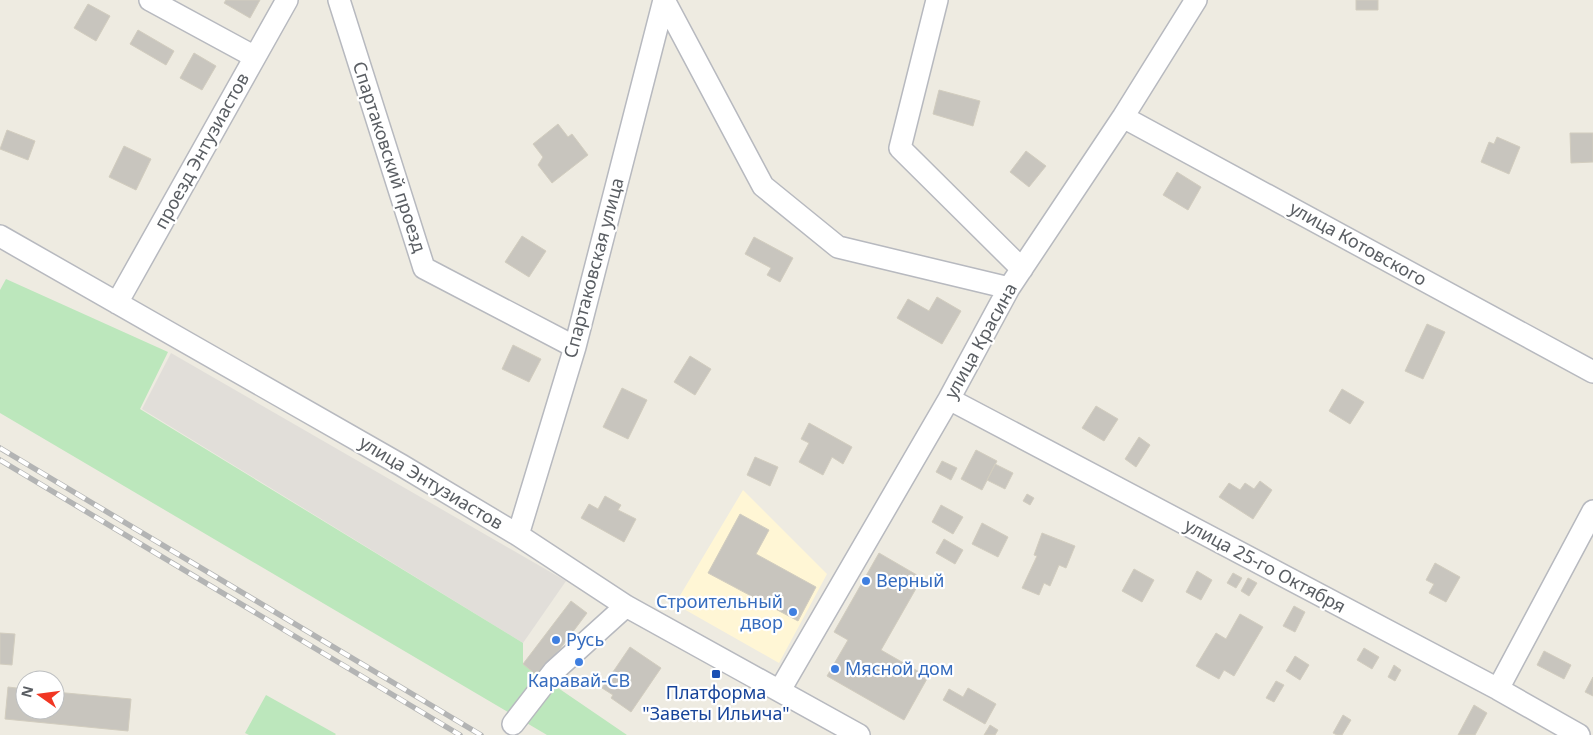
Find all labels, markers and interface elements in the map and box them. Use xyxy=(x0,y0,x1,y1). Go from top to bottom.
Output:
street label: Спартаковский проезд xyxy=(348,58,432,255)
street label: проезд Энтузиастов xyxy=(148,68,254,233)
street label: Спартаковская улица xyxy=(557,175,629,361)
street label: улица Котовского xyxy=(1286,195,1431,291)
street label: улица Красина xyxy=(938,278,1022,403)
street label: улица Энтузиастов xyxy=(355,430,508,535)
street label: улица 25-го Октября xyxy=(1181,512,1350,618)
place label: Верный xyxy=(876,568,944,592)
marker: Верный xyxy=(860,575,872,587)
place label: Строительный двор xyxy=(656,589,783,634)
marker: Строительный двор xyxy=(787,606,799,618)
place label: Русь xyxy=(566,627,604,651)
marker: Русь xyxy=(550,634,562,646)
marker: Каравай-СВ xyxy=(573,656,585,668)
place label: Мясной дом xyxy=(845,656,954,680)
marker: Мясной дом xyxy=(829,663,841,675)
place label: Каравай-СВ xyxy=(528,668,630,692)
marker: Платформа "Заветы Ильича" xyxy=(710,668,722,680)
north arrow xyxy=(15,670,65,720)
place label: Платформа "Заветы Ильича" xyxy=(642,680,790,725)
text: N xyxy=(16,684,37,700)

